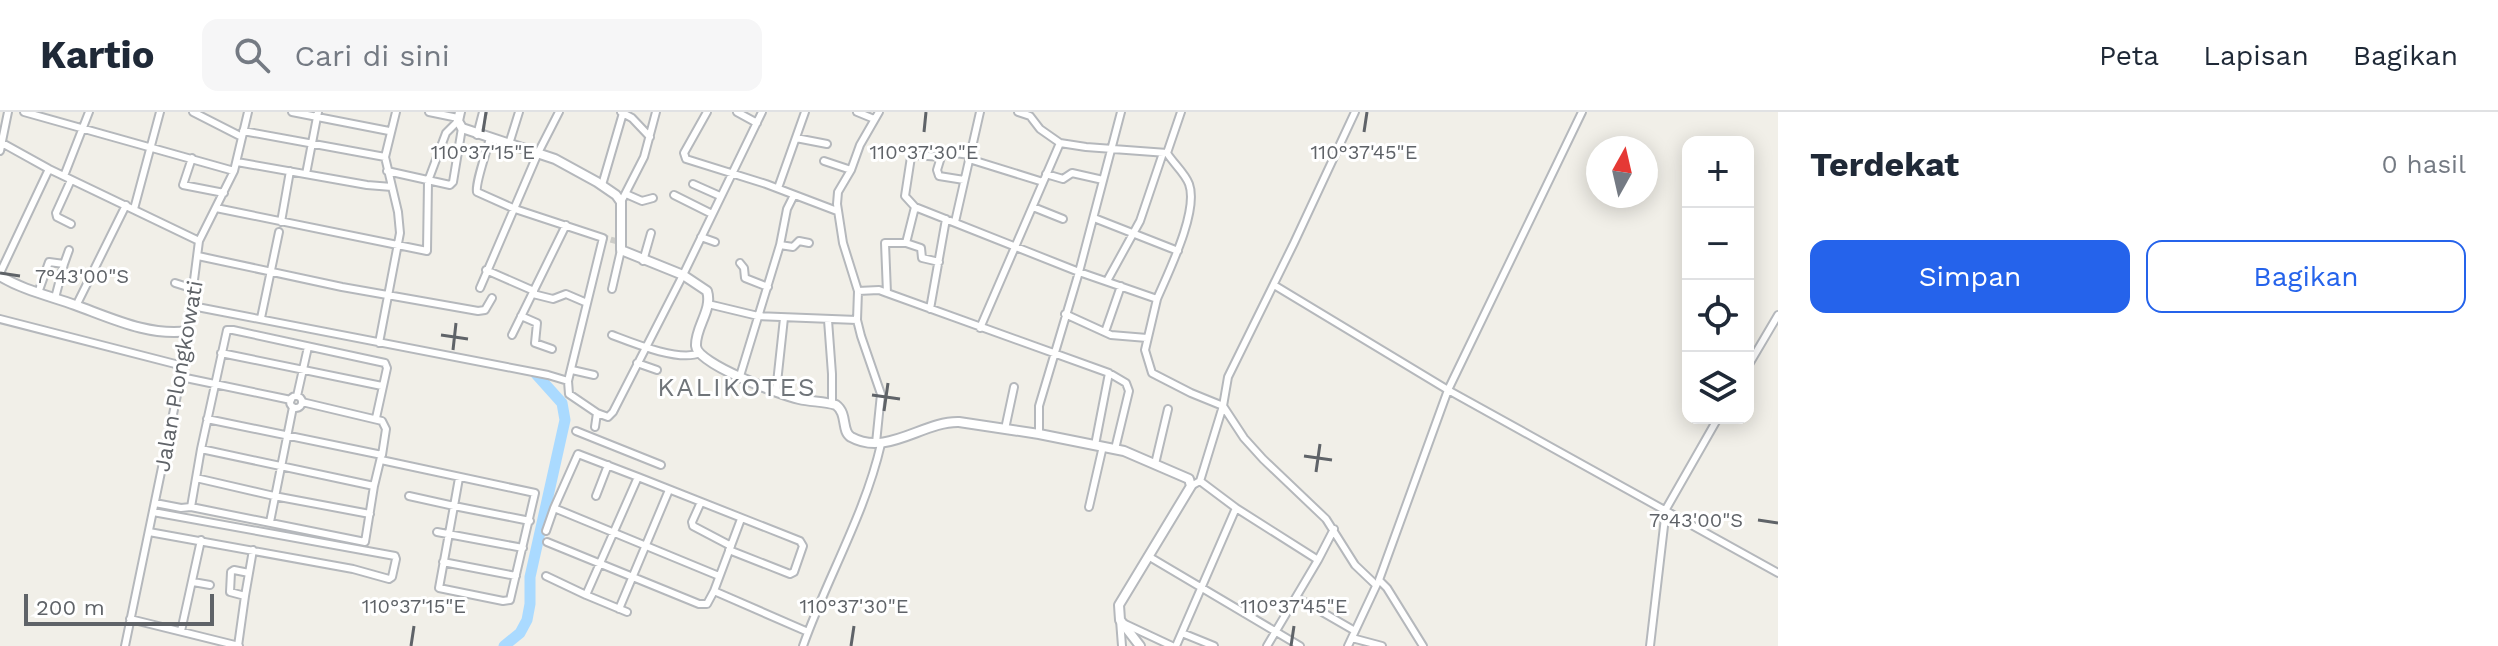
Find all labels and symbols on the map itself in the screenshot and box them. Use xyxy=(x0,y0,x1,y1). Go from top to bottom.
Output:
north arrow xyxy=(1586,136,1658,208)
text: 110°37'15"E xyxy=(431,140,535,164)
text: 110°37'30"E xyxy=(870,140,978,164)
text: 110°37'45"E xyxy=(1311,140,1417,164)
text: 7°43'00"S xyxy=(35,264,129,288)
street label: Jalan Plongkowati xyxy=(149,279,208,474)
district label: KALIKOTES xyxy=(657,372,817,402)
text: 7°43'00"S xyxy=(1649,508,1743,532)
scale bar xyxy=(24,590,214,626)
text: 110°37'15"E xyxy=(362,594,466,618)
text: 110°37'30"E xyxy=(800,594,908,618)
text: 110°37'45"E xyxy=(1241,594,1347,618)

